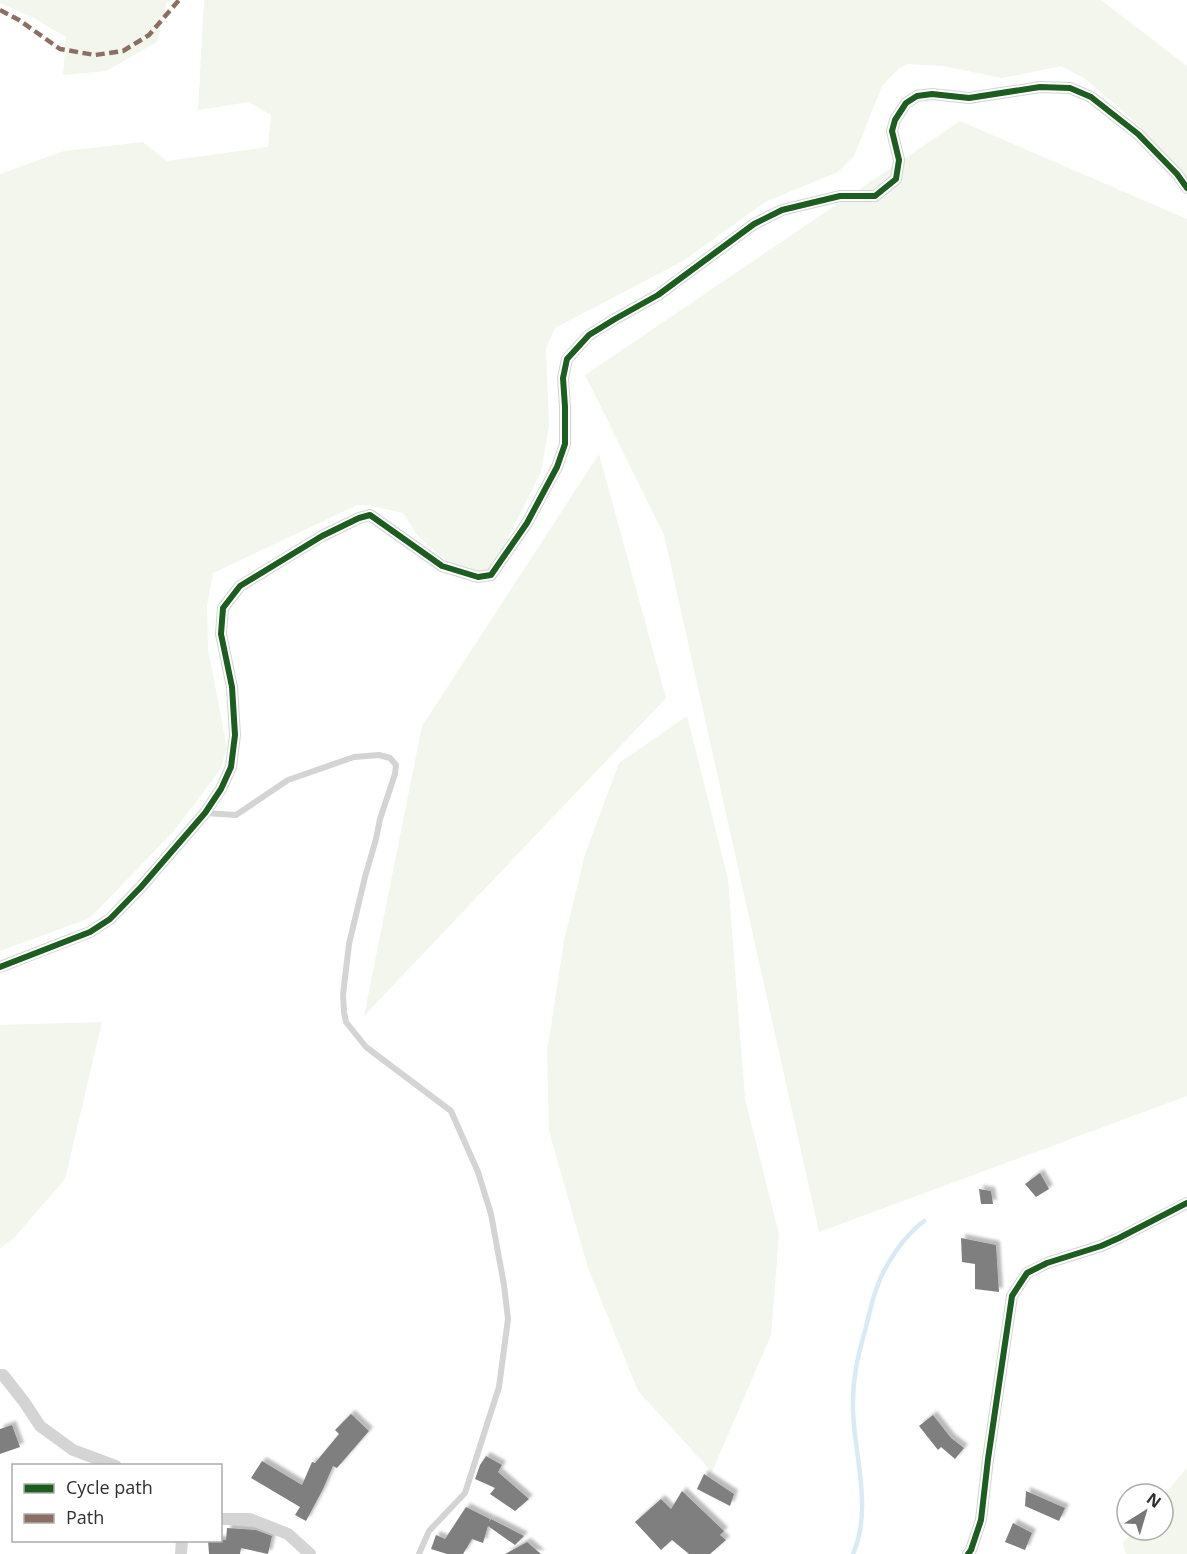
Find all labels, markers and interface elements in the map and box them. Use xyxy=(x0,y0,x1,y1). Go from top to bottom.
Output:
legend xyxy=(12,1464,222,1542)
text: Cycle path xyxy=(66,1475,153,1499)
north arrow xyxy=(1115,1482,1175,1542)
text: N xyxy=(1142,1487,1166,1513)
text: Path xyxy=(66,1505,104,1529)

